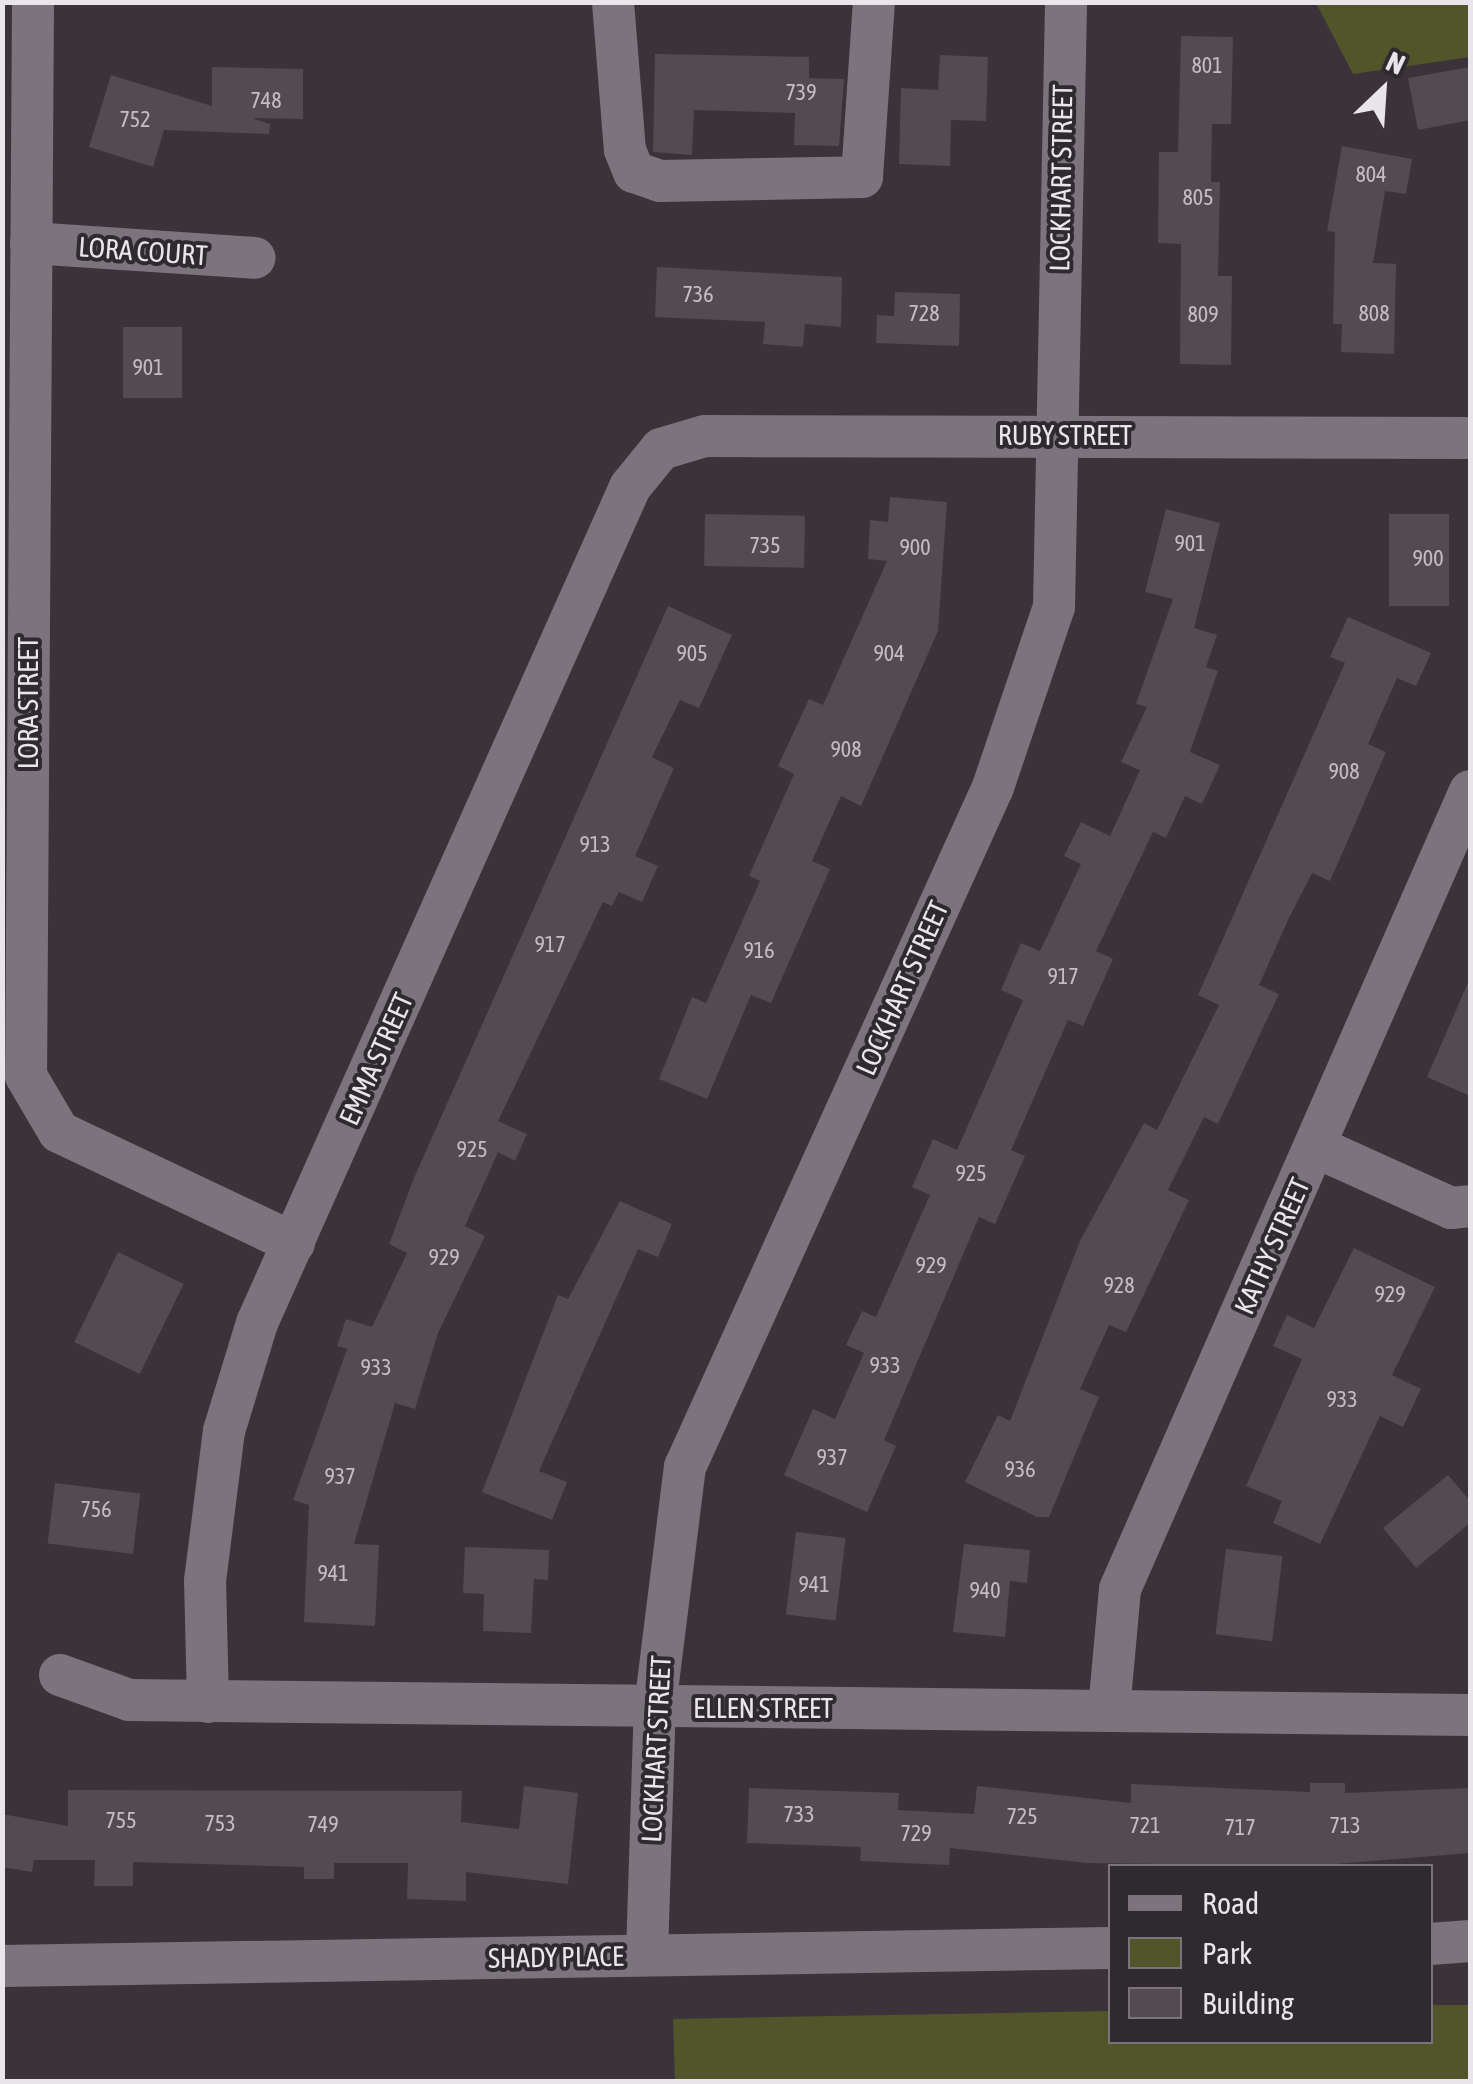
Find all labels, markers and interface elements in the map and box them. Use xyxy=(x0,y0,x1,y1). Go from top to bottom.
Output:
north arrow xyxy=(1333,40,1433,140)
text: N xyxy=(1381,45,1410,81)
house number: 801 xyxy=(1191,53,1223,79)
house number: 739 xyxy=(785,80,817,106)
street label: LOCKHART STREET xyxy=(1043,84,1079,272)
house number: 748 xyxy=(250,88,282,114)
house number: 752 xyxy=(119,107,151,133)
house number: 804 xyxy=(1355,162,1387,188)
house number: 805 xyxy=(1182,185,1214,211)
street label: LORA COURT xyxy=(77,230,209,272)
house number: 736 xyxy=(682,282,714,308)
house number: 728 xyxy=(908,301,940,327)
house number: 808 xyxy=(1358,301,1390,327)
house number: 809 xyxy=(1187,302,1219,328)
house number: 901 xyxy=(132,355,164,381)
street label: RUBY STREET xyxy=(998,418,1132,452)
house number: 901 xyxy=(1174,531,1206,557)
house number: 735 xyxy=(749,533,781,559)
house number: 900 xyxy=(899,535,931,561)
house number: 900 xyxy=(1412,546,1444,572)
street label: LORA STREET xyxy=(11,637,45,769)
house number: 905 xyxy=(676,641,708,667)
house number: 904 xyxy=(873,641,905,667)
house number: 908 xyxy=(830,737,862,763)
house number: 908 xyxy=(1328,759,1360,785)
house number: 913 xyxy=(579,832,611,858)
street label: LOCKHART STREET xyxy=(849,896,955,1080)
house number: 917 xyxy=(534,932,566,958)
house number: 916 xyxy=(743,938,775,964)
house number: 917 xyxy=(1047,964,1079,990)
street label: EMMA STREET xyxy=(332,988,420,1130)
house number: 925 xyxy=(456,1137,488,1163)
house number: 925 xyxy=(955,1161,987,1187)
street label: KATHY STREET xyxy=(1227,1173,1317,1319)
house number: 929 xyxy=(428,1245,460,1271)
house number: 929 xyxy=(915,1253,947,1279)
house number: 928 xyxy=(1103,1273,1135,1299)
house number: 929 xyxy=(1374,1282,1406,1308)
house number: 933 xyxy=(869,1353,901,1379)
house number: 933 xyxy=(360,1355,392,1381)
house number: 933 xyxy=(1326,1387,1358,1413)
house number: 937 xyxy=(816,1445,848,1471)
house number: 936 xyxy=(1004,1457,1036,1483)
house number: 937 xyxy=(324,1464,356,1490)
house number: 756 xyxy=(80,1497,112,1523)
house number: 941 xyxy=(317,1561,349,1587)
house number: 941 xyxy=(798,1572,830,1598)
house number: 940 xyxy=(969,1578,1001,1604)
street label: LOCKHART STREET xyxy=(634,1655,678,1843)
street label: ELLEN STREET xyxy=(693,1691,833,1725)
house number: 733 xyxy=(783,1802,815,1828)
house number: 725 xyxy=(1006,1804,1038,1830)
house number: 755 xyxy=(105,1808,137,1834)
house number: 753 xyxy=(204,1811,236,1837)
house number: 749 xyxy=(307,1812,339,1838)
house number: 721 xyxy=(1129,1813,1161,1839)
house number: 713 xyxy=(1329,1813,1361,1839)
house number: 717 xyxy=(1224,1815,1256,1841)
house number: 729 xyxy=(900,1821,932,1847)
legend xyxy=(1108,1864,1433,2044)
text: Road xyxy=(1202,1886,1259,1920)
text: Park xyxy=(1202,1936,1252,1970)
street label: SHADY PLACE xyxy=(488,1939,624,1975)
text: Building xyxy=(1202,1986,1294,2020)

